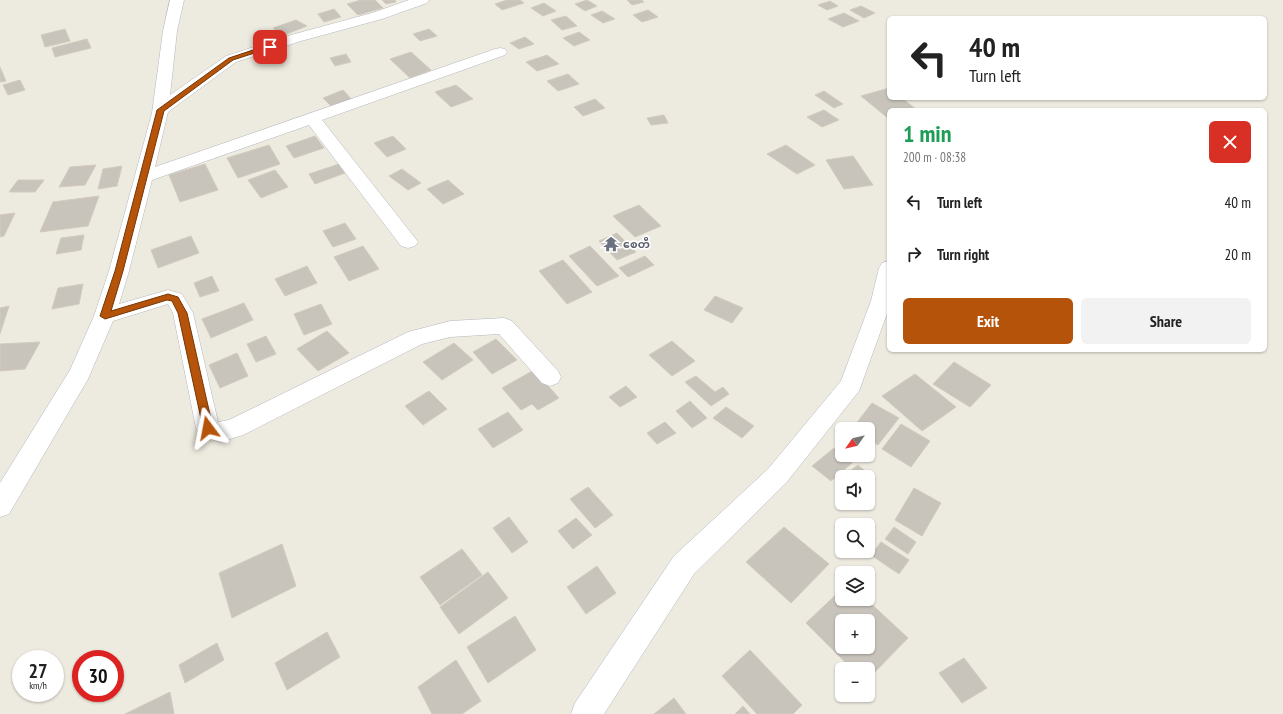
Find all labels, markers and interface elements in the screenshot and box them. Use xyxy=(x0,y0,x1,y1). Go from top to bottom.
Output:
text: 40 m xyxy=(969,28,1020,65)
pin xyxy=(253,30,287,64)
icon: left xyxy=(903,32,955,84)
icon: arrive xyxy=(259,36,281,58)
text: Turn left xyxy=(969,64,1021,87)
text: 1 min xyxy=(903,118,951,149)
button: close xyxy=(1209,121,1251,163)
text: 200 m · 08:38 xyxy=(903,149,966,166)
icon: left xyxy=(903,191,925,213)
text: Turn left xyxy=(937,193,982,212)
text: 40 m xyxy=(1225,193,1251,212)
temple icon: စေတီ xyxy=(602,235,620,253)
place label: စေတီ xyxy=(623,237,650,251)
icon: right xyxy=(903,243,925,265)
text: Turn right xyxy=(937,245,989,264)
text: 20 m xyxy=(1225,245,1251,264)
button: Exit xyxy=(903,298,1073,344)
button: Share xyxy=(1081,298,1251,344)
position arrow xyxy=(187,407,229,449)
north arrow xyxy=(835,422,875,462)
map controls xyxy=(835,422,875,702)
button: sound xyxy=(835,470,875,510)
button: search xyxy=(835,518,875,558)
button: layers xyxy=(835,566,875,606)
button: + xyxy=(835,614,875,654)
speed limit sign: 30 xyxy=(72,650,124,702)
text: 27 xyxy=(28,658,48,684)
button: − xyxy=(835,662,875,702)
text: km/h xyxy=(29,679,47,692)

